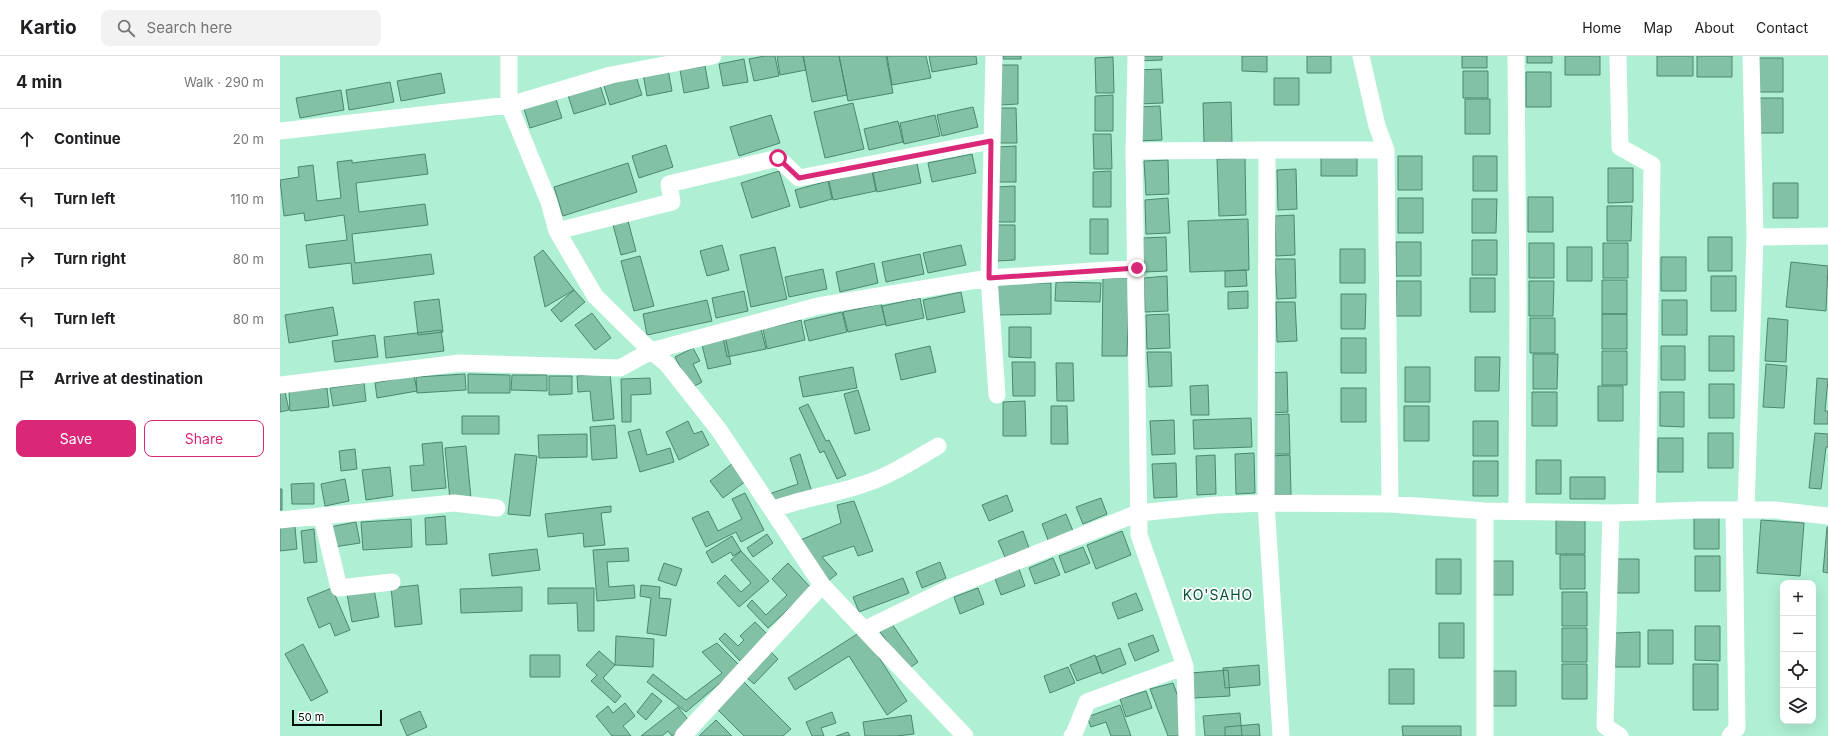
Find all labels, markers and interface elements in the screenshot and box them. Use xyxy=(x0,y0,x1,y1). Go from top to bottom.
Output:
search box xyxy=(101,10,381,46)
text: Kartio xyxy=(20,16,77,39)
icon: search xyxy=(115,17,137,39)
text: Search here xyxy=(147,18,232,37)
text: Home xyxy=(1582,19,1621,36)
text: Map xyxy=(1643,19,1673,36)
text: About xyxy=(1695,19,1734,36)
text: Contact xyxy=(1756,19,1808,36)
text: 4 min xyxy=(16,72,62,92)
text: Walk · 290 m xyxy=(184,74,264,90)
icon: ahead xyxy=(16,128,38,150)
text: Continue xyxy=(54,129,121,148)
text: 20 m xyxy=(233,131,264,147)
route start xyxy=(769,149,787,167)
icon: left xyxy=(16,188,38,210)
text: Turn left xyxy=(54,189,115,208)
text: 110 m xyxy=(230,191,264,207)
icon: right xyxy=(16,248,38,270)
text: Turn right xyxy=(54,249,126,268)
text: 80 m xyxy=(233,251,264,267)
route end xyxy=(1128,259,1146,277)
icon: left xyxy=(16,308,38,330)
text: Turn left xyxy=(54,309,115,328)
text: 80 m xyxy=(233,311,264,327)
icon: arrive xyxy=(16,368,38,390)
text: Arrive at destination xyxy=(54,369,203,388)
button: Save xyxy=(16,420,136,457)
button: Share xyxy=(144,420,264,457)
map controls xyxy=(1780,580,1816,724)
button: + xyxy=(1780,580,1816,616)
district label: KO'SAHO xyxy=(1183,586,1253,603)
button: − xyxy=(1780,616,1816,652)
button: locate xyxy=(1780,652,1816,688)
button: layers xyxy=(1780,688,1816,724)
scale bar xyxy=(292,708,382,727)
text: 50 m xyxy=(298,710,324,724)

